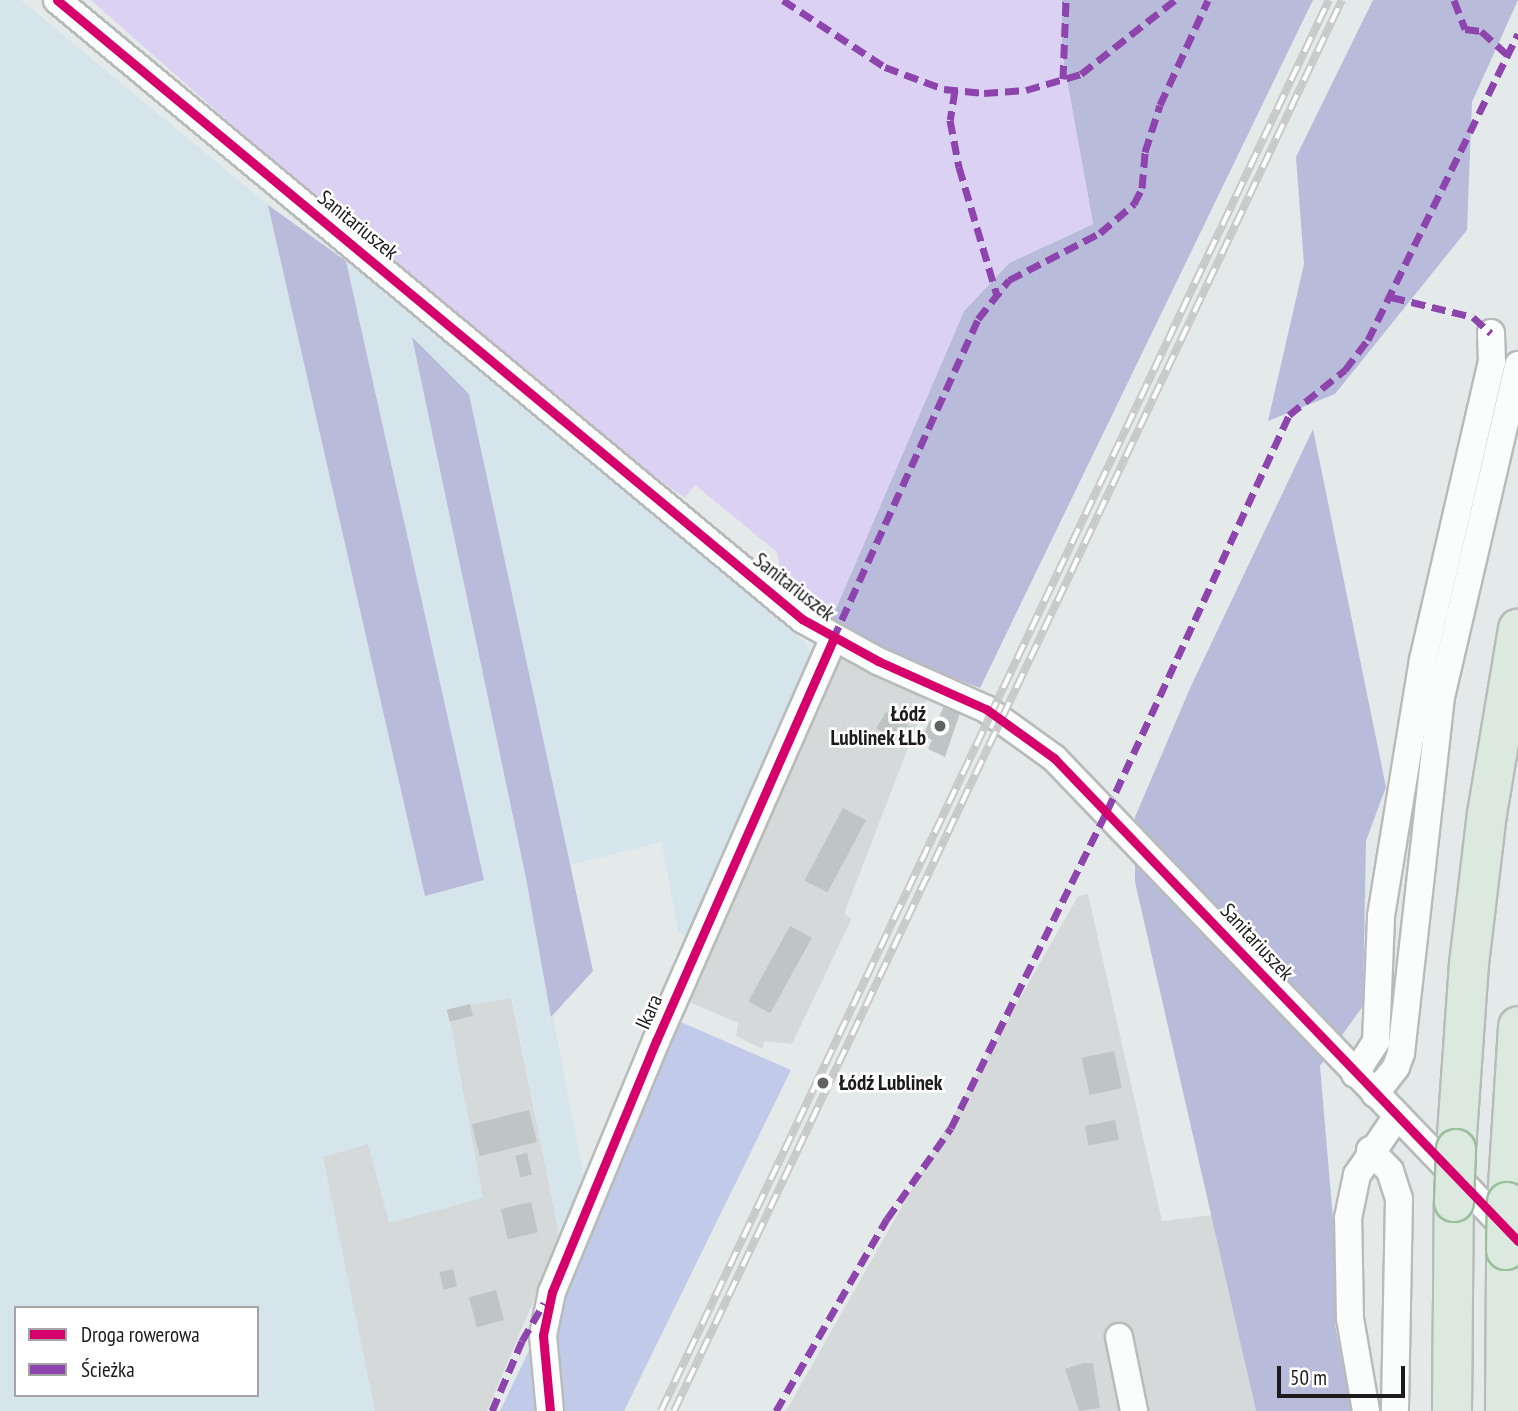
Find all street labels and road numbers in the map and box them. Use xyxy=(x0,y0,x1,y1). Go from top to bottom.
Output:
street label: Sanitariuszek xyxy=(313,185,403,265)
street label: Sanitariuszek xyxy=(748,548,840,626)
street label: Sanitariuszek xyxy=(1215,898,1299,986)
street label: Ikara xyxy=(630,991,668,1033)

